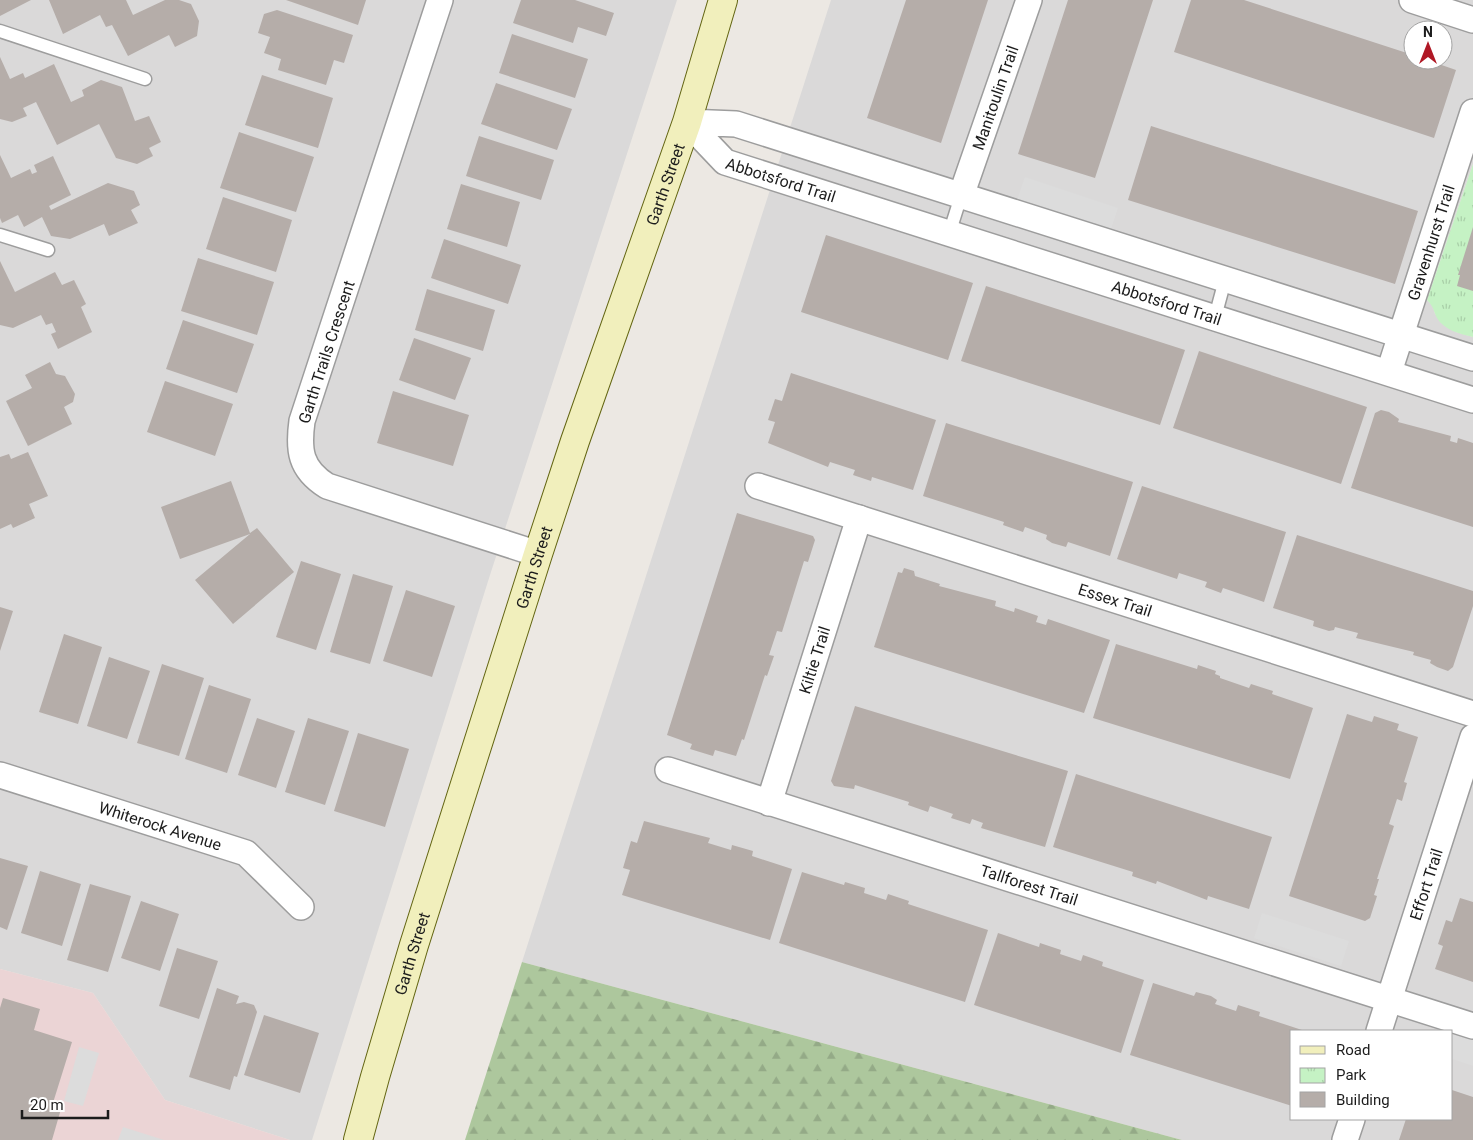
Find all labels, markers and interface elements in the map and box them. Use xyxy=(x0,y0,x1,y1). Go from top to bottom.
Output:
north arrow xyxy=(1403,20,1453,70)
text: N xyxy=(1423,24,1433,40)
street label: Manitoulin Trail xyxy=(969,43,1022,153)
street label: Garth Street xyxy=(642,141,689,228)
street label: Abbotsford Trail xyxy=(723,154,838,207)
street label: Gravenhurst Trail xyxy=(1404,183,1459,303)
street label: Abbotsford Trail xyxy=(1109,277,1224,329)
street label: Garth Trails Crescent xyxy=(294,278,359,426)
street label: Garth Street xyxy=(512,524,556,611)
street label: Essex Trail xyxy=(1076,580,1154,621)
street label: Kiltie Trail xyxy=(795,624,834,696)
street label: Whiterock Avenue xyxy=(96,798,224,855)
street label: Effort Trail xyxy=(1406,846,1447,923)
street label: Tallforest Trail xyxy=(978,861,1080,910)
street label: Garth Street xyxy=(391,910,434,997)
legend xyxy=(1290,1030,1453,1120)
text: Road xyxy=(1336,1041,1370,1059)
text: Park xyxy=(1336,1066,1367,1084)
scale bar xyxy=(22,1088,109,1120)
text: Building xyxy=(1336,1091,1390,1109)
text: 20 m xyxy=(30,1096,64,1114)

